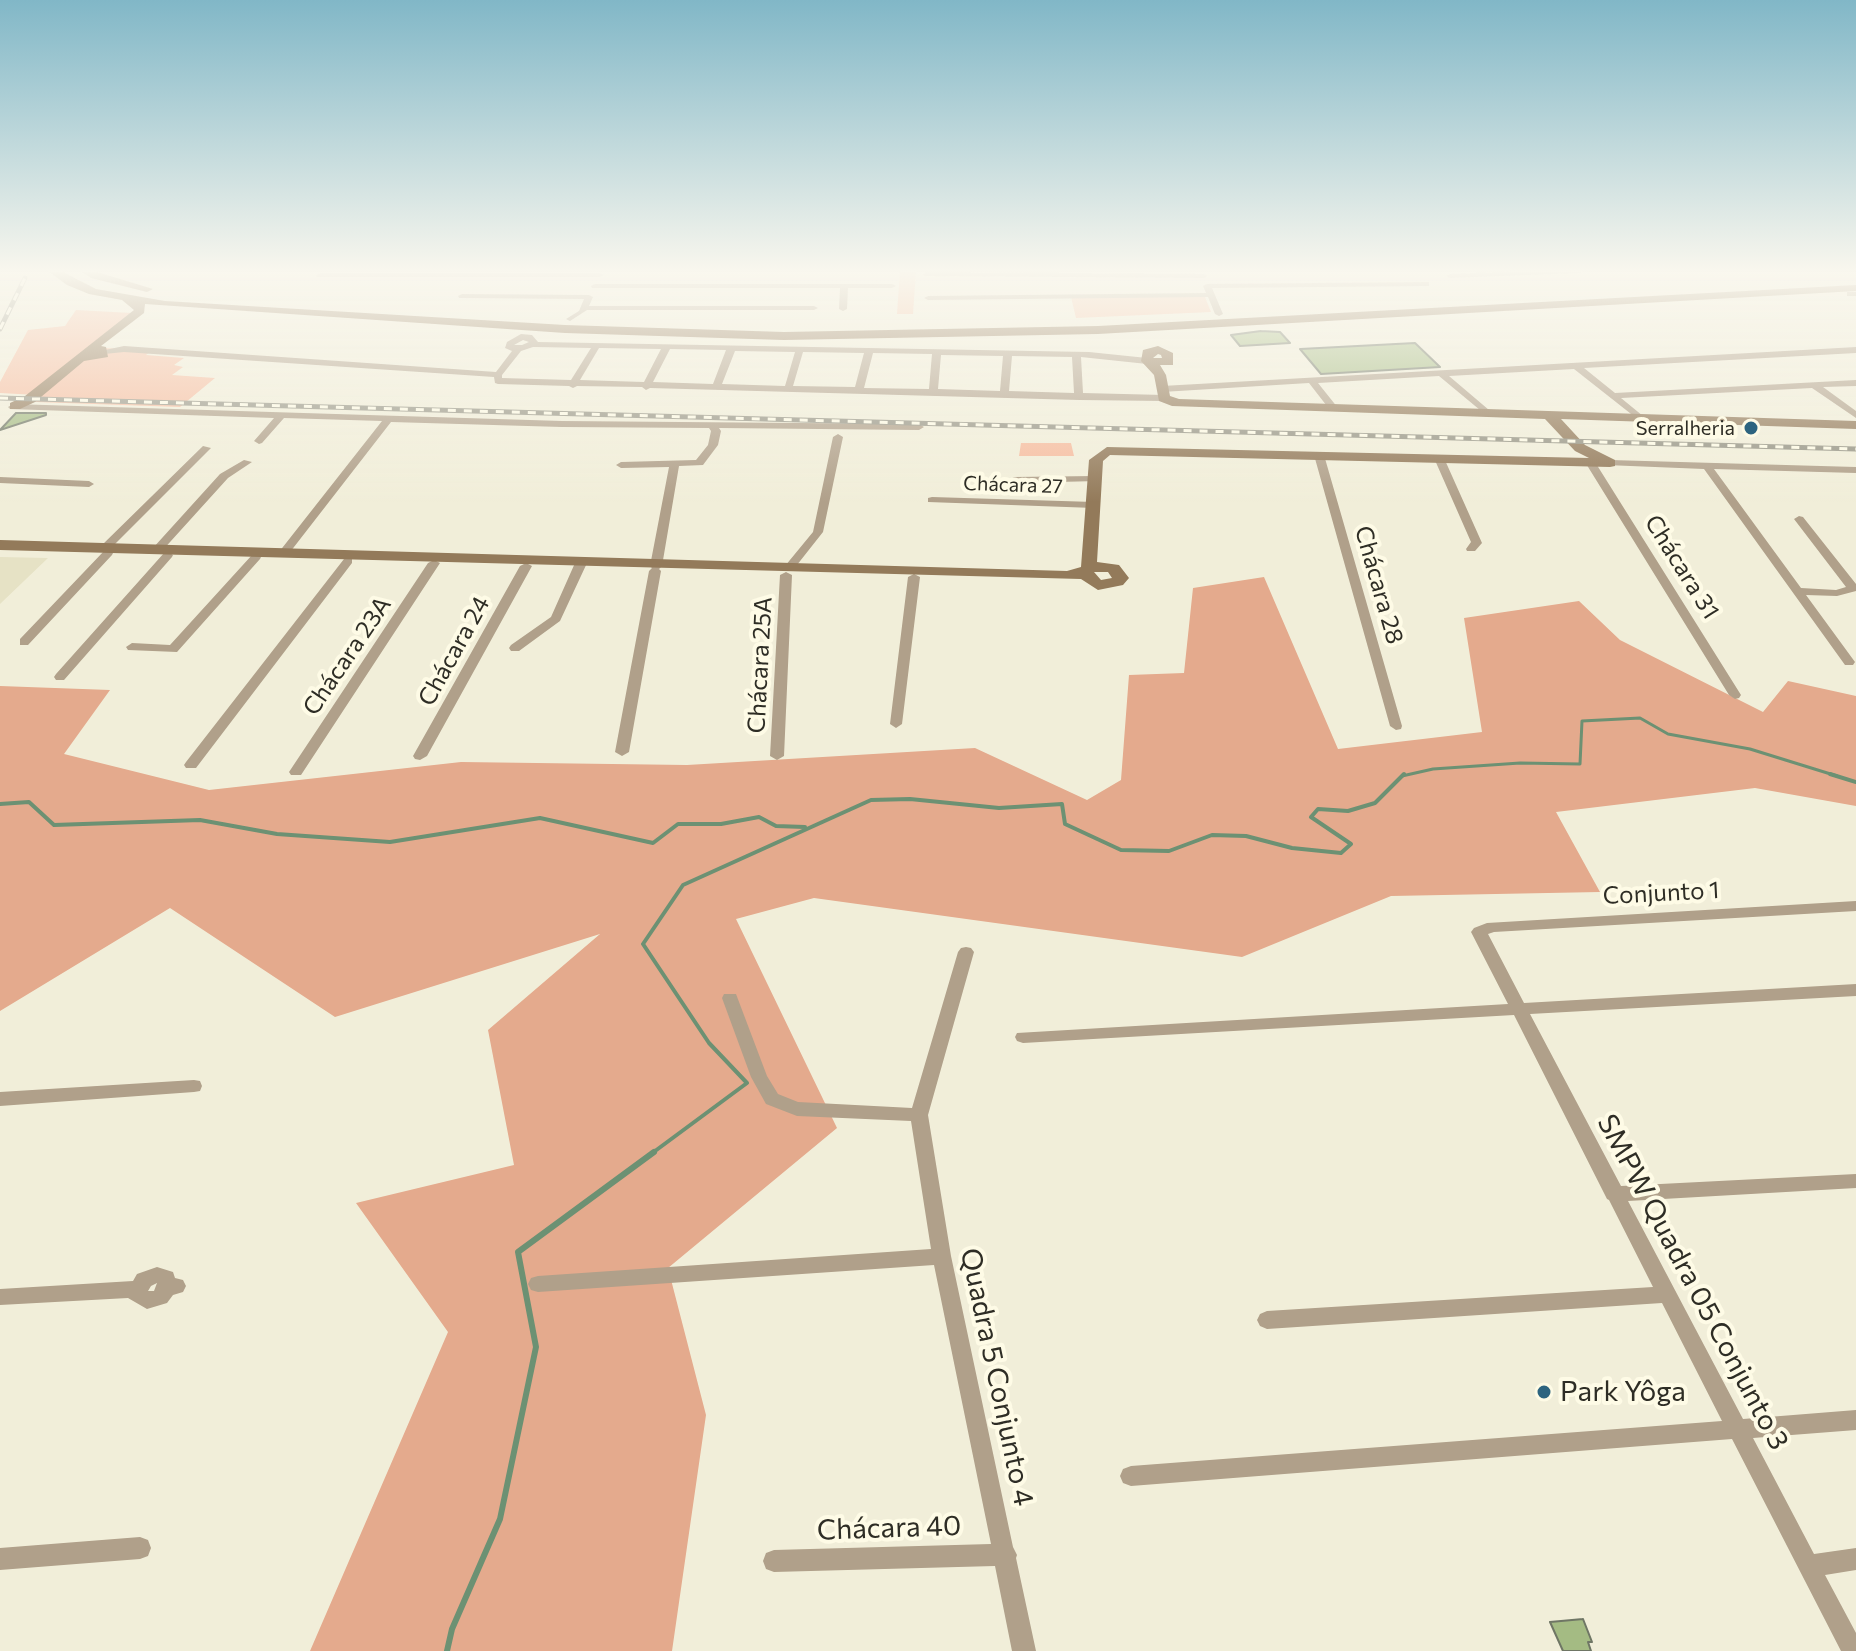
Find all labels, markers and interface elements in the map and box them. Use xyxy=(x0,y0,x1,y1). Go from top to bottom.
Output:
place label: Serralheria xyxy=(1636,416,1735,440)
marker: Serralheria xyxy=(1742,419,1760,437)
street label: Chácara 27 xyxy=(963,471,1063,499)
street label: Chácara 31 xyxy=(1639,510,1725,624)
street label: Chácara 28 xyxy=(1348,523,1410,647)
street label: Chácara 23A xyxy=(297,591,397,721)
street label: Chácara 24 xyxy=(412,591,496,711)
street label: Chácara 25A xyxy=(742,596,778,734)
street label: Conjunto 1 xyxy=(1602,876,1720,910)
street label: SMPW Quadra 05 Conjunto 3 xyxy=(1590,1109,1796,1455)
street label: Quadra 5 Conjunto 4 xyxy=(953,1245,1041,1509)
place label: Park Yôga xyxy=(1560,1375,1686,1409)
marker: Park Yôga xyxy=(1535,1383,1553,1401)
street label: Chácara 40 xyxy=(816,1509,962,1547)

